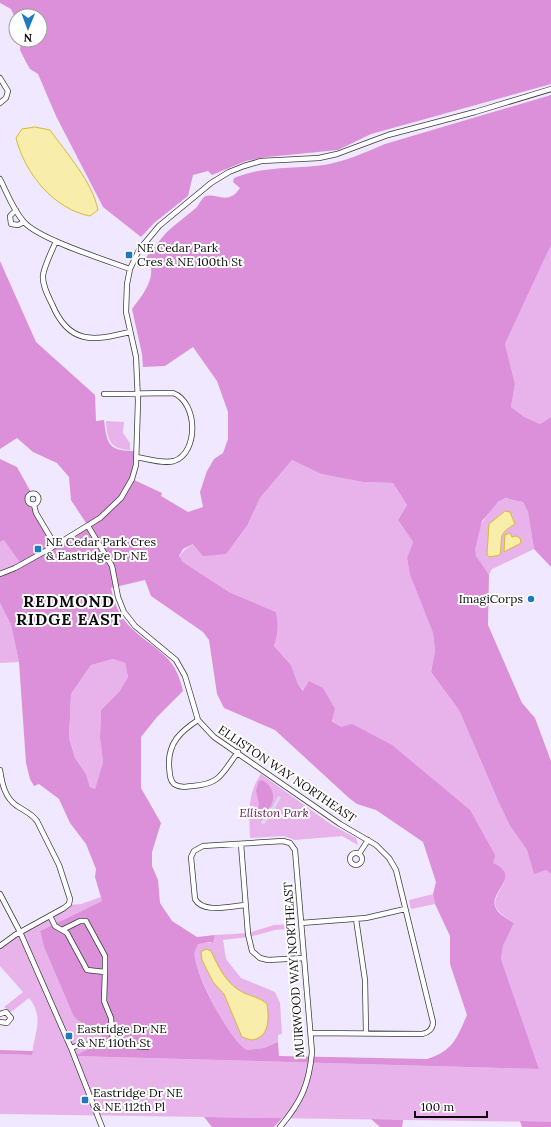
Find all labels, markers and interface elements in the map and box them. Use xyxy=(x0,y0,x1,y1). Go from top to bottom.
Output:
north arrow xyxy=(8,8,48,48)
text: N xyxy=(23,31,32,45)
place label: NE Cedar Park Cres & NE 100th St xyxy=(137,240,243,269)
marker: NE Cedar Park Cres & NE 100th St xyxy=(124,250,134,260)
place label: NE Cedar Park Cres & Eastridge Dr NE xyxy=(46,534,156,563)
marker: NE Cedar Park Cres & Eastridge Dr NE xyxy=(33,544,43,554)
district label: REDMOND RIDGE EAST xyxy=(16,591,122,629)
place label: ImagiCorps xyxy=(459,591,523,606)
marker: ImagiCorps xyxy=(526,594,536,604)
street label: ELLISTON WAY NORTHEAST xyxy=(215,722,359,826)
park label: Elliston Park xyxy=(239,805,309,820)
street label: MUIRWOOD WAY NORTHEAST xyxy=(280,881,307,1058)
place label: Eastridge Dr NE & NE 110th St xyxy=(77,1021,167,1050)
marker: Eastridge Dr NE & NE 110th St xyxy=(64,1031,74,1041)
place label: Eastridge Dr NE & NE 112th Pl xyxy=(93,1085,183,1114)
scale bar xyxy=(415,1093,487,1119)
marker: Eastridge Dr NE & NE 112th Pl xyxy=(80,1095,90,1105)
text: 100 m xyxy=(421,1099,454,1114)

